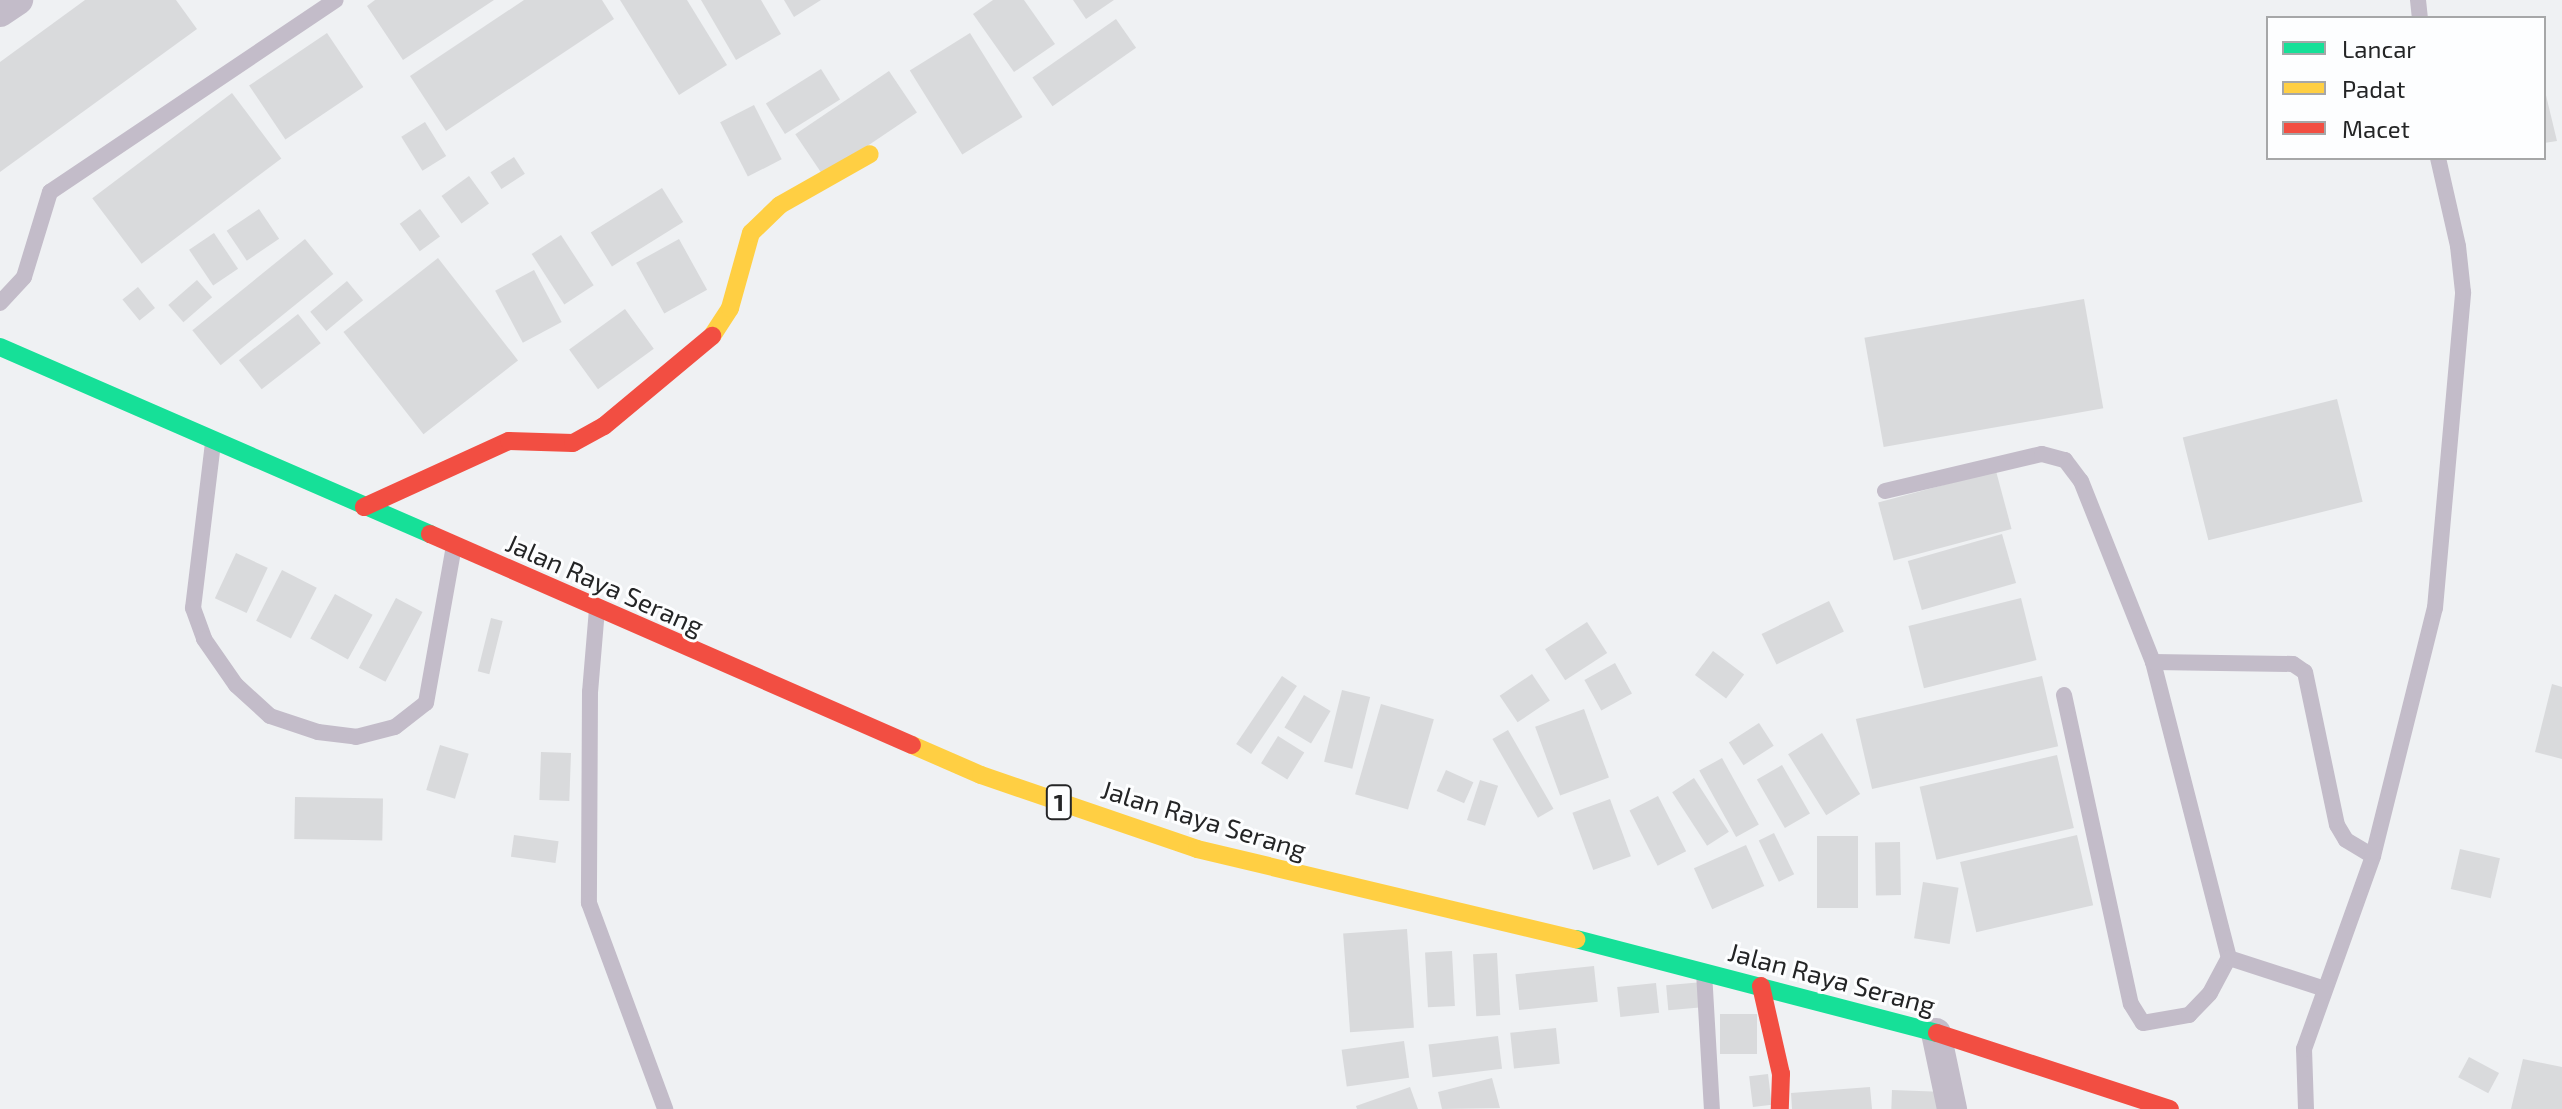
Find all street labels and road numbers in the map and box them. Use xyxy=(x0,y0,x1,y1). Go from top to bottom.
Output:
street label: Jalan Raya Serang xyxy=(501,526,709,642)
street label: Jalan Raya Serang xyxy=(1098,773,1310,865)
road number: 1 xyxy=(1045,782,1073,822)
street label: Jalan Raya Serang xyxy=(1725,935,1939,1021)

